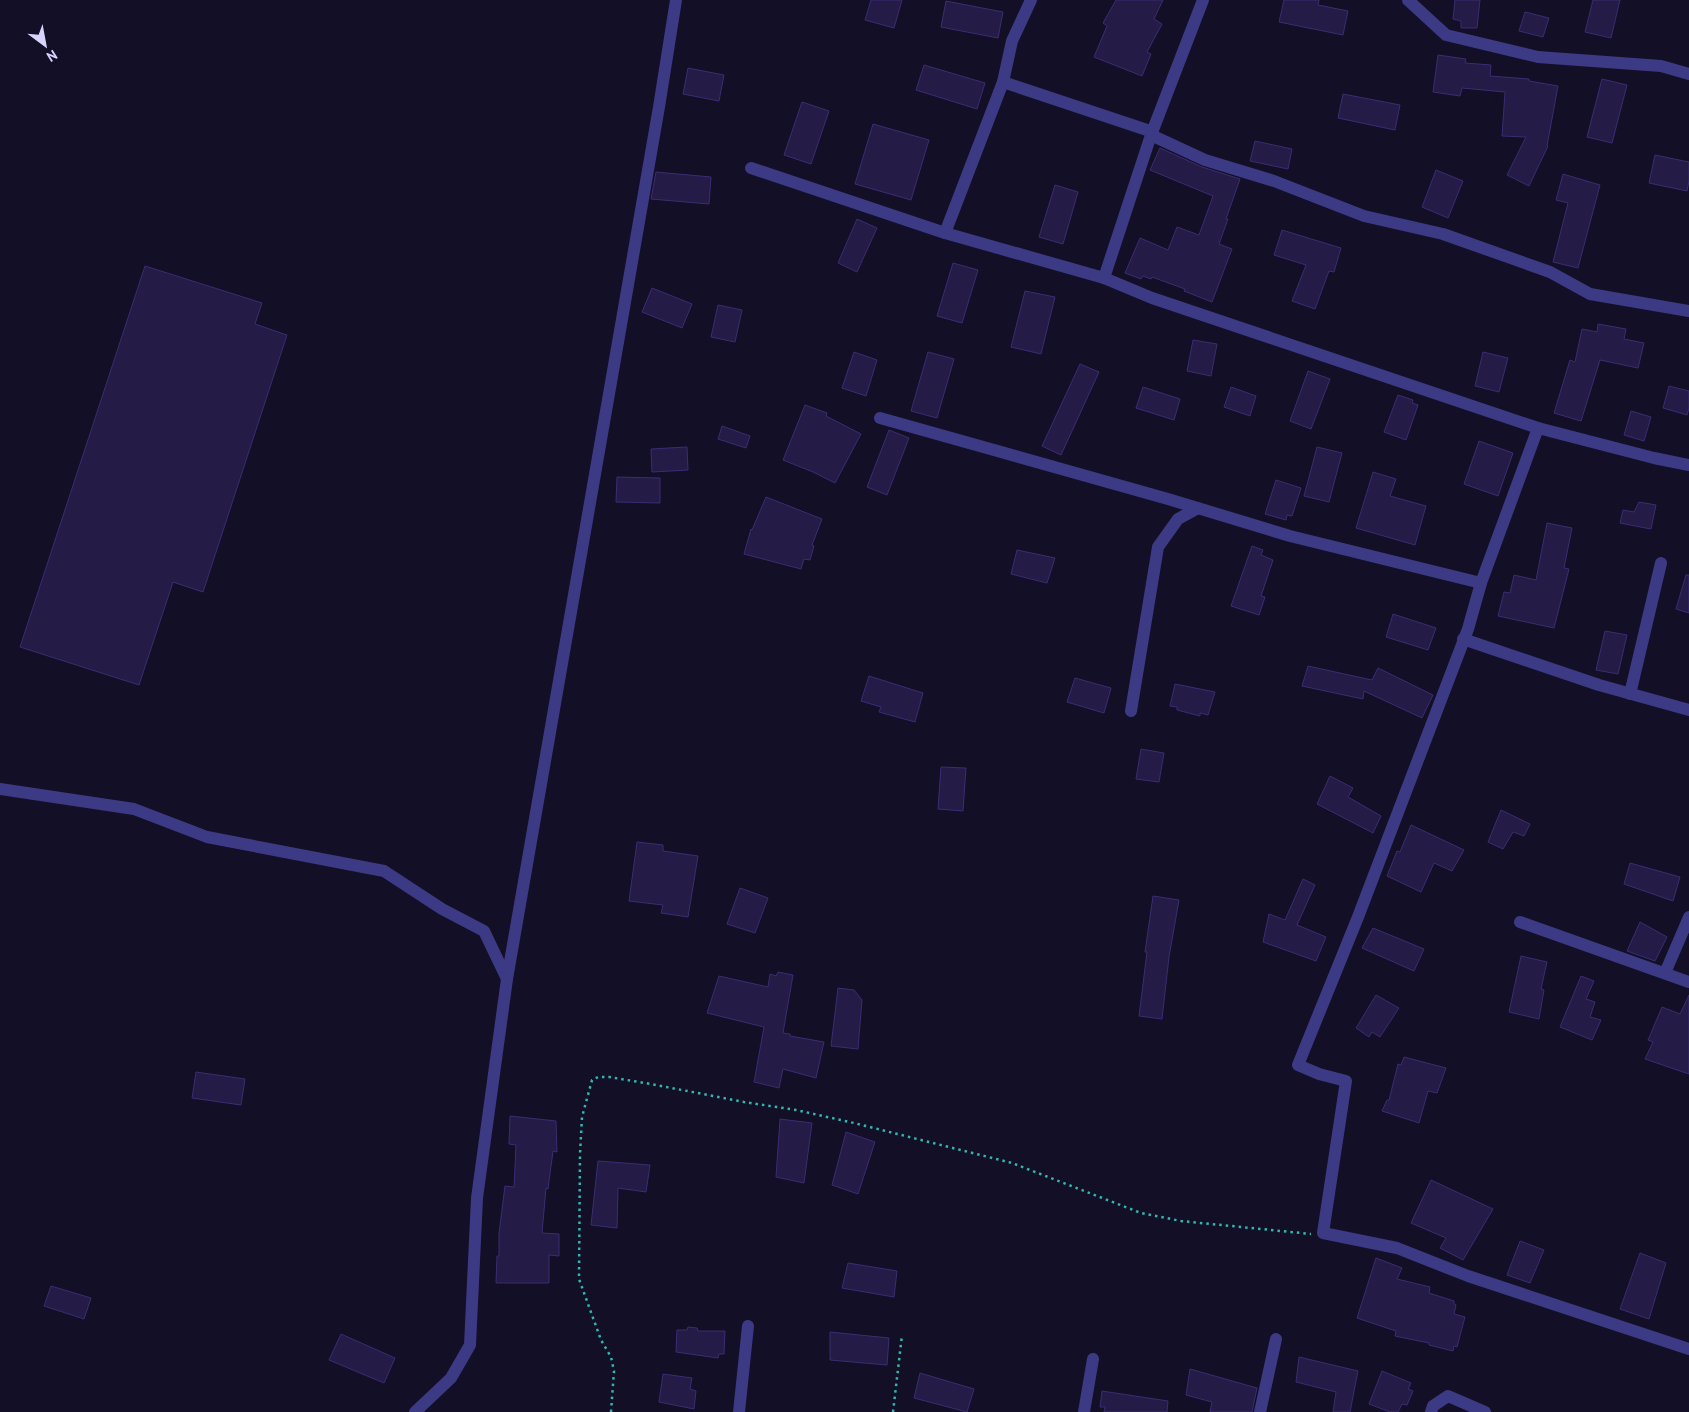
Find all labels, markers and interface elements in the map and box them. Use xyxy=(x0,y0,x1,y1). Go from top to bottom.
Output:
north arrow xyxy=(20,20,70,70)
text: N xyxy=(43,46,61,66)

